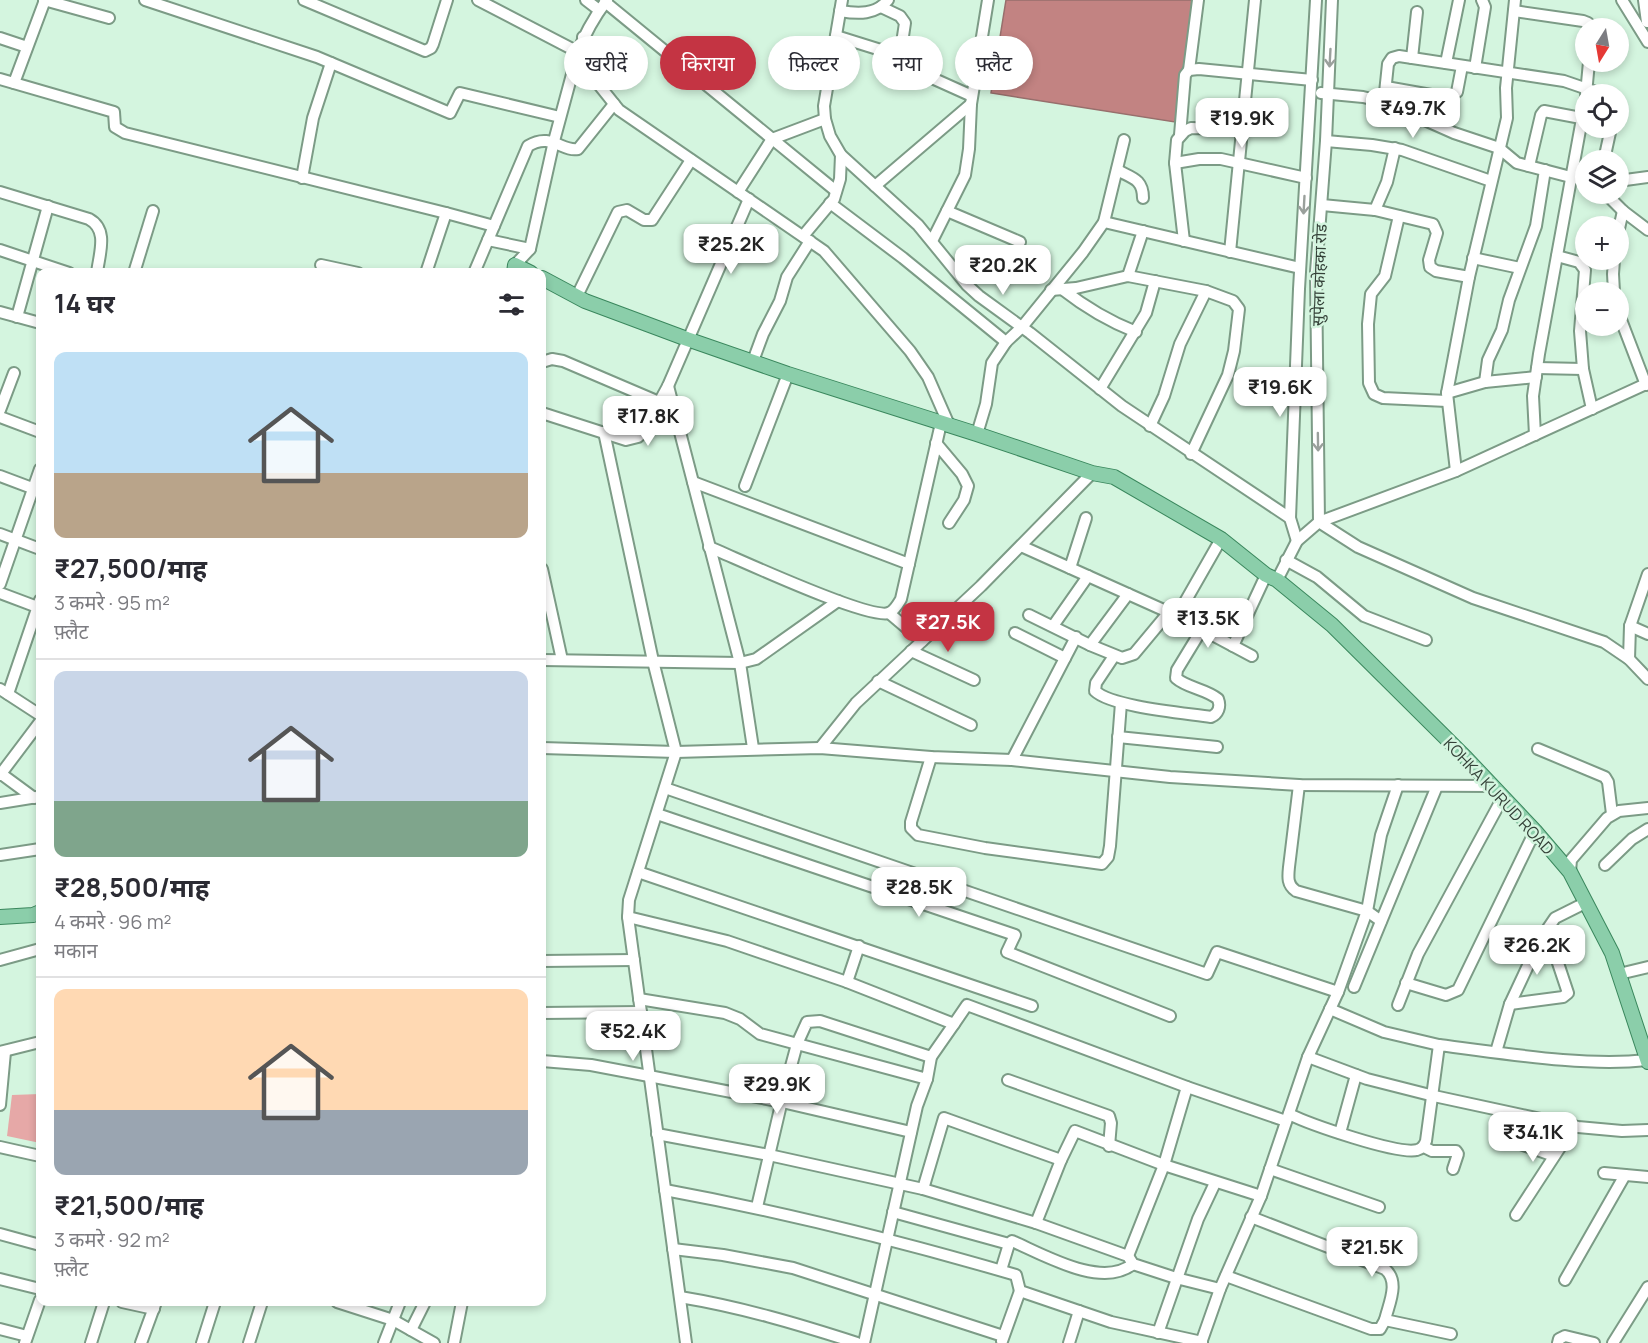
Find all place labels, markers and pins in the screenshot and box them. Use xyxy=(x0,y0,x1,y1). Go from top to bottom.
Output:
pin: ₹49.7K xyxy=(1364,88,1462,139)
pin: ₹19.9K xyxy=(1193,98,1291,149)
pin: ₹25.2K xyxy=(682,224,780,275)
pin: ₹20.2K xyxy=(954,245,1052,296)
pin: ₹19.6K xyxy=(1231,367,1329,418)
pin: ₹17.8K xyxy=(599,396,697,447)
pin: ₹13.5K xyxy=(1159,598,1257,649)
pin: ₹27.5K xyxy=(899,602,997,653)
pin: ₹28.5K xyxy=(870,867,968,918)
pin: ₹26.2K xyxy=(1488,925,1586,976)
pin: ₹52.4K xyxy=(584,1011,682,1062)
pin: ₹29.9K xyxy=(728,1064,826,1115)
pin: ₹34.1K xyxy=(1484,1112,1582,1163)
pin: ₹21.5K xyxy=(1323,1227,1421,1278)

